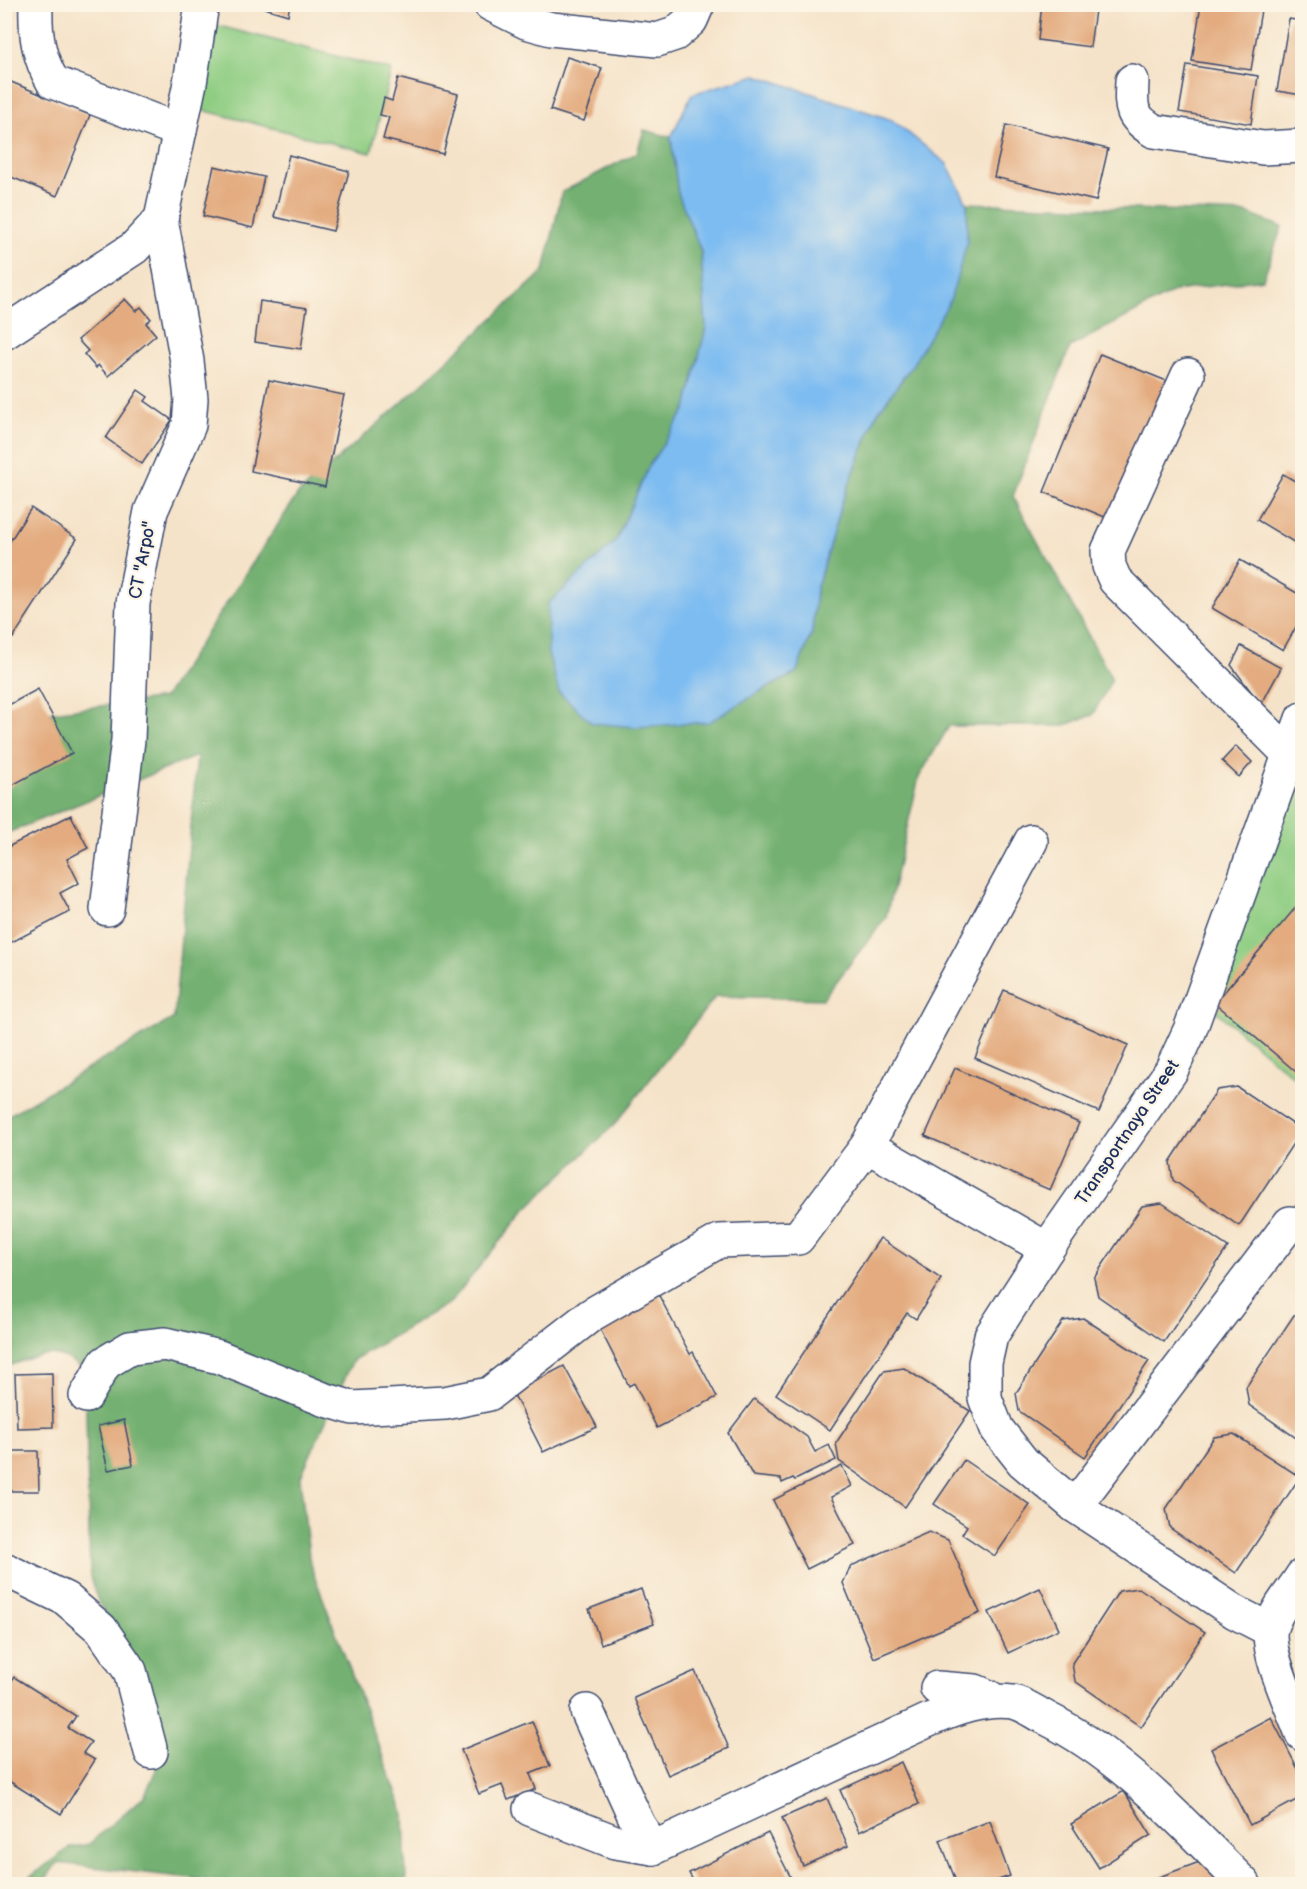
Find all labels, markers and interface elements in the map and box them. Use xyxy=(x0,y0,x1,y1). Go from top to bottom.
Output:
street label: СТ "Агро" xyxy=(125,520,160,601)
street label: Transportnaya Street xyxy=(1071,1055,1184,1209)

